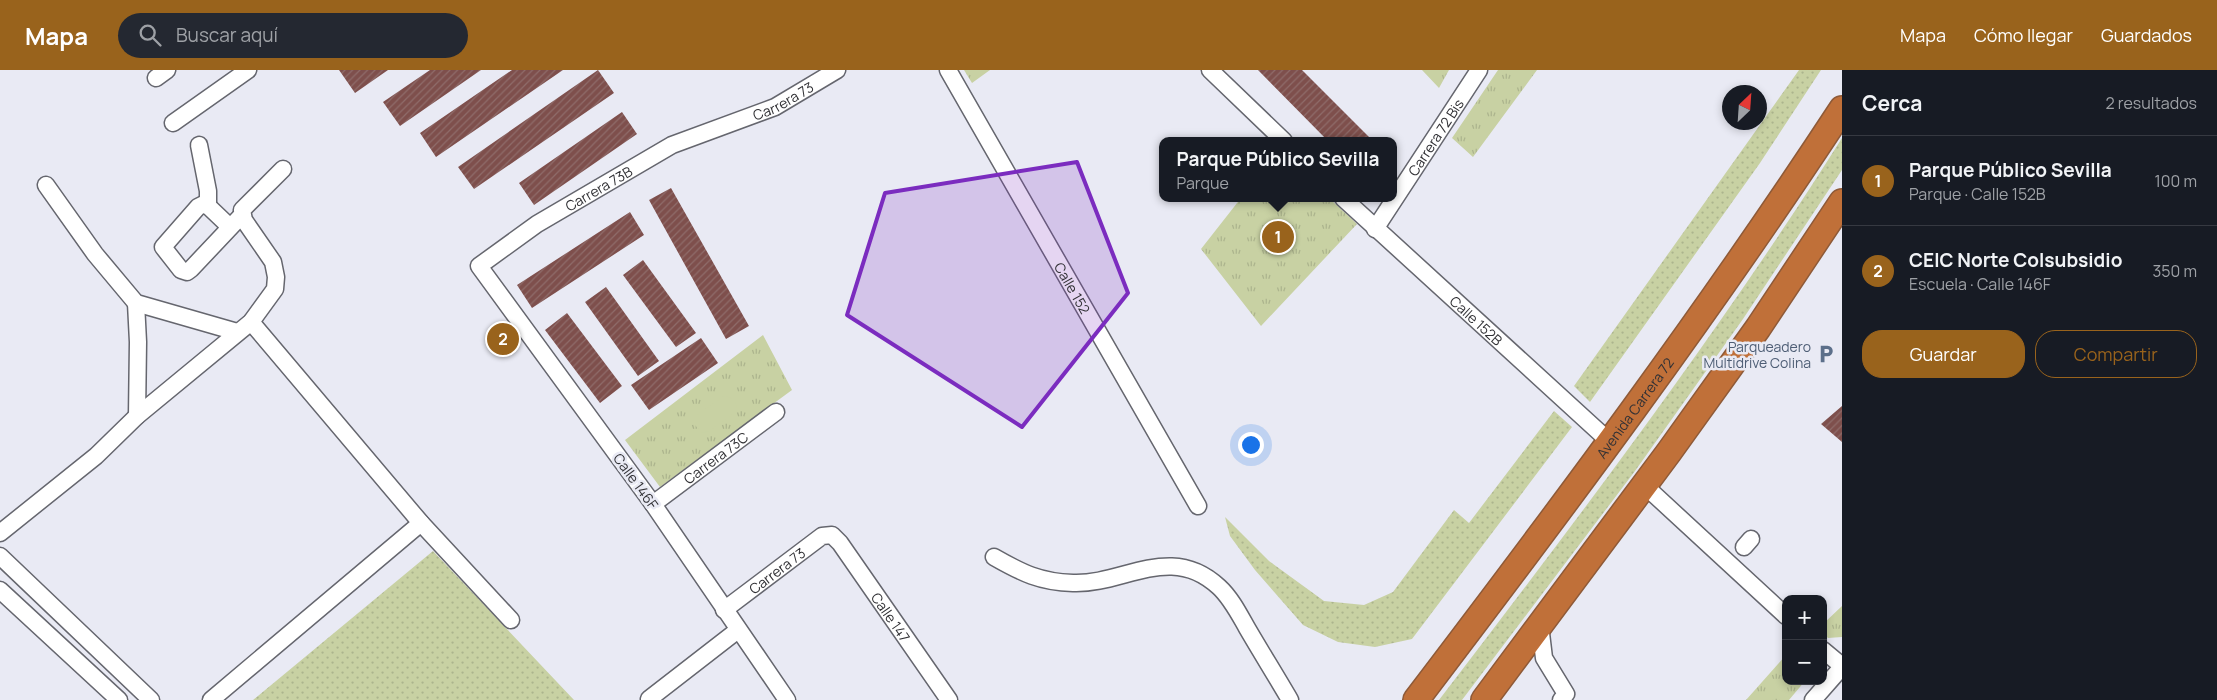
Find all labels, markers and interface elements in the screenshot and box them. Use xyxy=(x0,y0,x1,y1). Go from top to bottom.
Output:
search box xyxy=(118,13,468,58)
text: Mapa xyxy=(25,19,88,52)
icon: search xyxy=(136,21,164,49)
text: Buscar aquí xyxy=(176,22,278,48)
text: Mapa xyxy=(1900,23,1946,47)
text: Cómo llegar xyxy=(1974,23,2073,47)
text: Guardados xyxy=(2101,23,2192,47)
street label: Carrera 73 xyxy=(750,77,817,124)
north arrow xyxy=(1722,85,1767,130)
text: Cerca xyxy=(1862,89,1922,117)
text: 2 resultados xyxy=(2106,92,2197,114)
street label: Carrera 72 Bis xyxy=(1403,95,1467,179)
popup xyxy=(1159,137,1397,202)
text: Parque Público Sevilla xyxy=(1177,146,1379,172)
text: Parque Público Sevilla xyxy=(1909,157,2112,183)
street label: Carrera 73B xyxy=(561,161,636,215)
text: 1 xyxy=(1874,170,1882,192)
text: 100 m xyxy=(2154,170,2197,192)
text: Parque xyxy=(1177,172,1229,194)
text: Parque · Calle 152B xyxy=(1909,183,2046,205)
pin: 1 xyxy=(1262,218,1294,256)
text: CEIC Norte Colsubsidio xyxy=(1909,247,2122,273)
street label: Calle 152 xyxy=(1051,258,1095,317)
text: 2 xyxy=(1873,260,1883,282)
text: 350 m xyxy=(2152,260,2197,282)
text: Escuela · Calle 146F xyxy=(1909,273,2051,295)
street label: Calle 152B xyxy=(1446,291,1507,349)
pin: 2 xyxy=(487,320,519,358)
button: Guardar xyxy=(1862,330,2025,378)
button: Compartir xyxy=(2035,330,2197,378)
place label: Parqueadero Multidrive Colina xyxy=(1703,337,1811,372)
parking icon: Parqueadero Multidrive Colina xyxy=(1815,343,1837,365)
street label: Avenida Carrera 72 xyxy=(1592,354,1678,462)
street label: Carrera 73C xyxy=(679,427,752,488)
your location xyxy=(1238,432,1264,458)
street label: Calle 146F xyxy=(609,449,663,513)
street label: Carrera 73 xyxy=(745,543,809,598)
street label: Calle 147 xyxy=(867,588,915,645)
map controls xyxy=(1782,595,1827,685)
button: + xyxy=(1782,595,1827,640)
button: − xyxy=(1782,640,1827,685)

